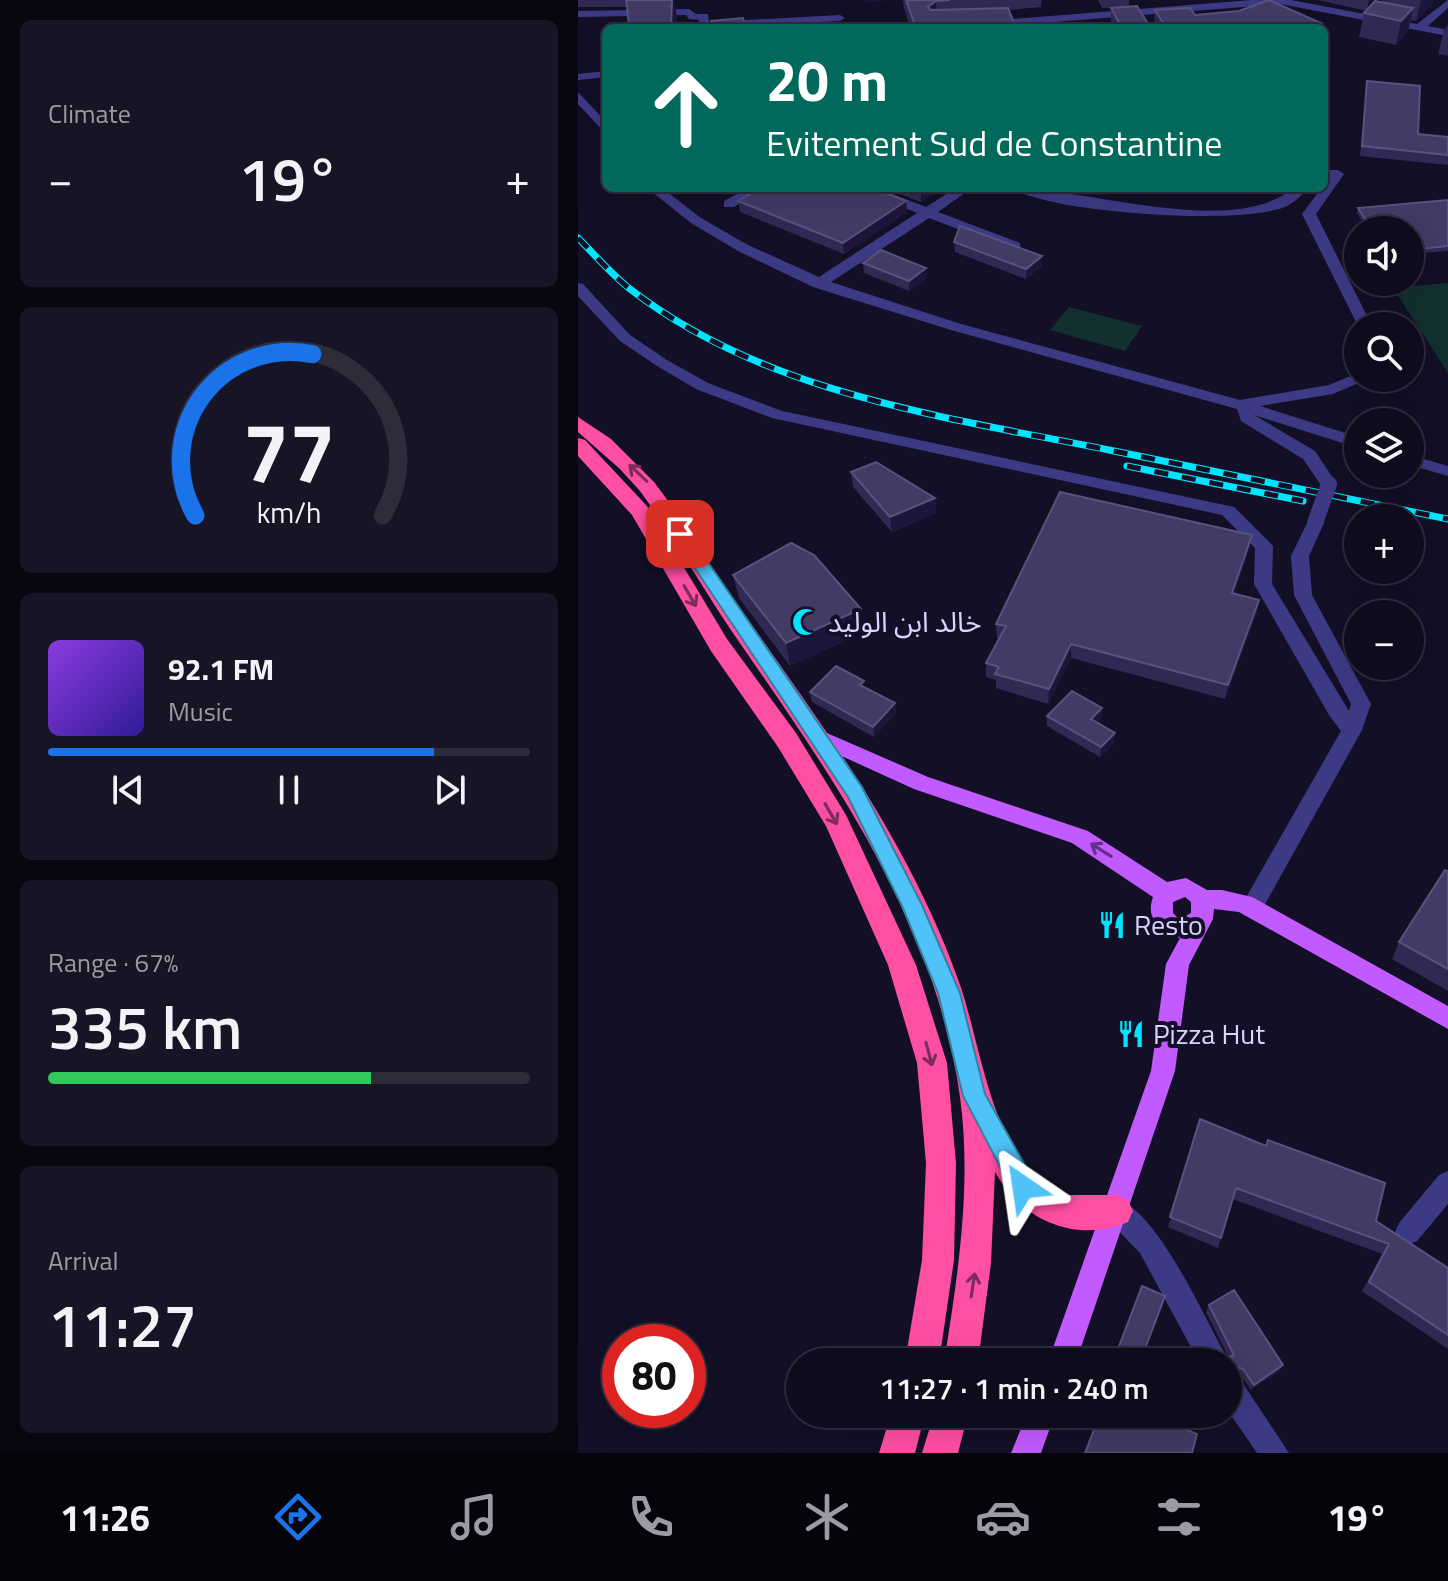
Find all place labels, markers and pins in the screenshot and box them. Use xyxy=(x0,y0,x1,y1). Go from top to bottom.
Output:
pin xyxy=(646,500,714,568)
place label: خالد ابن الوليد xyxy=(828,600,982,643)
mosque icon: خالد ابن الوليد xyxy=(791,607,821,637)
place label: Resto xyxy=(1134,903,1203,946)
restaurant icon: Resto xyxy=(1097,910,1127,940)
place label: Pizza Hut xyxy=(1153,1012,1265,1055)
restaurant icon: Pizza Hut xyxy=(1116,1019,1146,1049)

